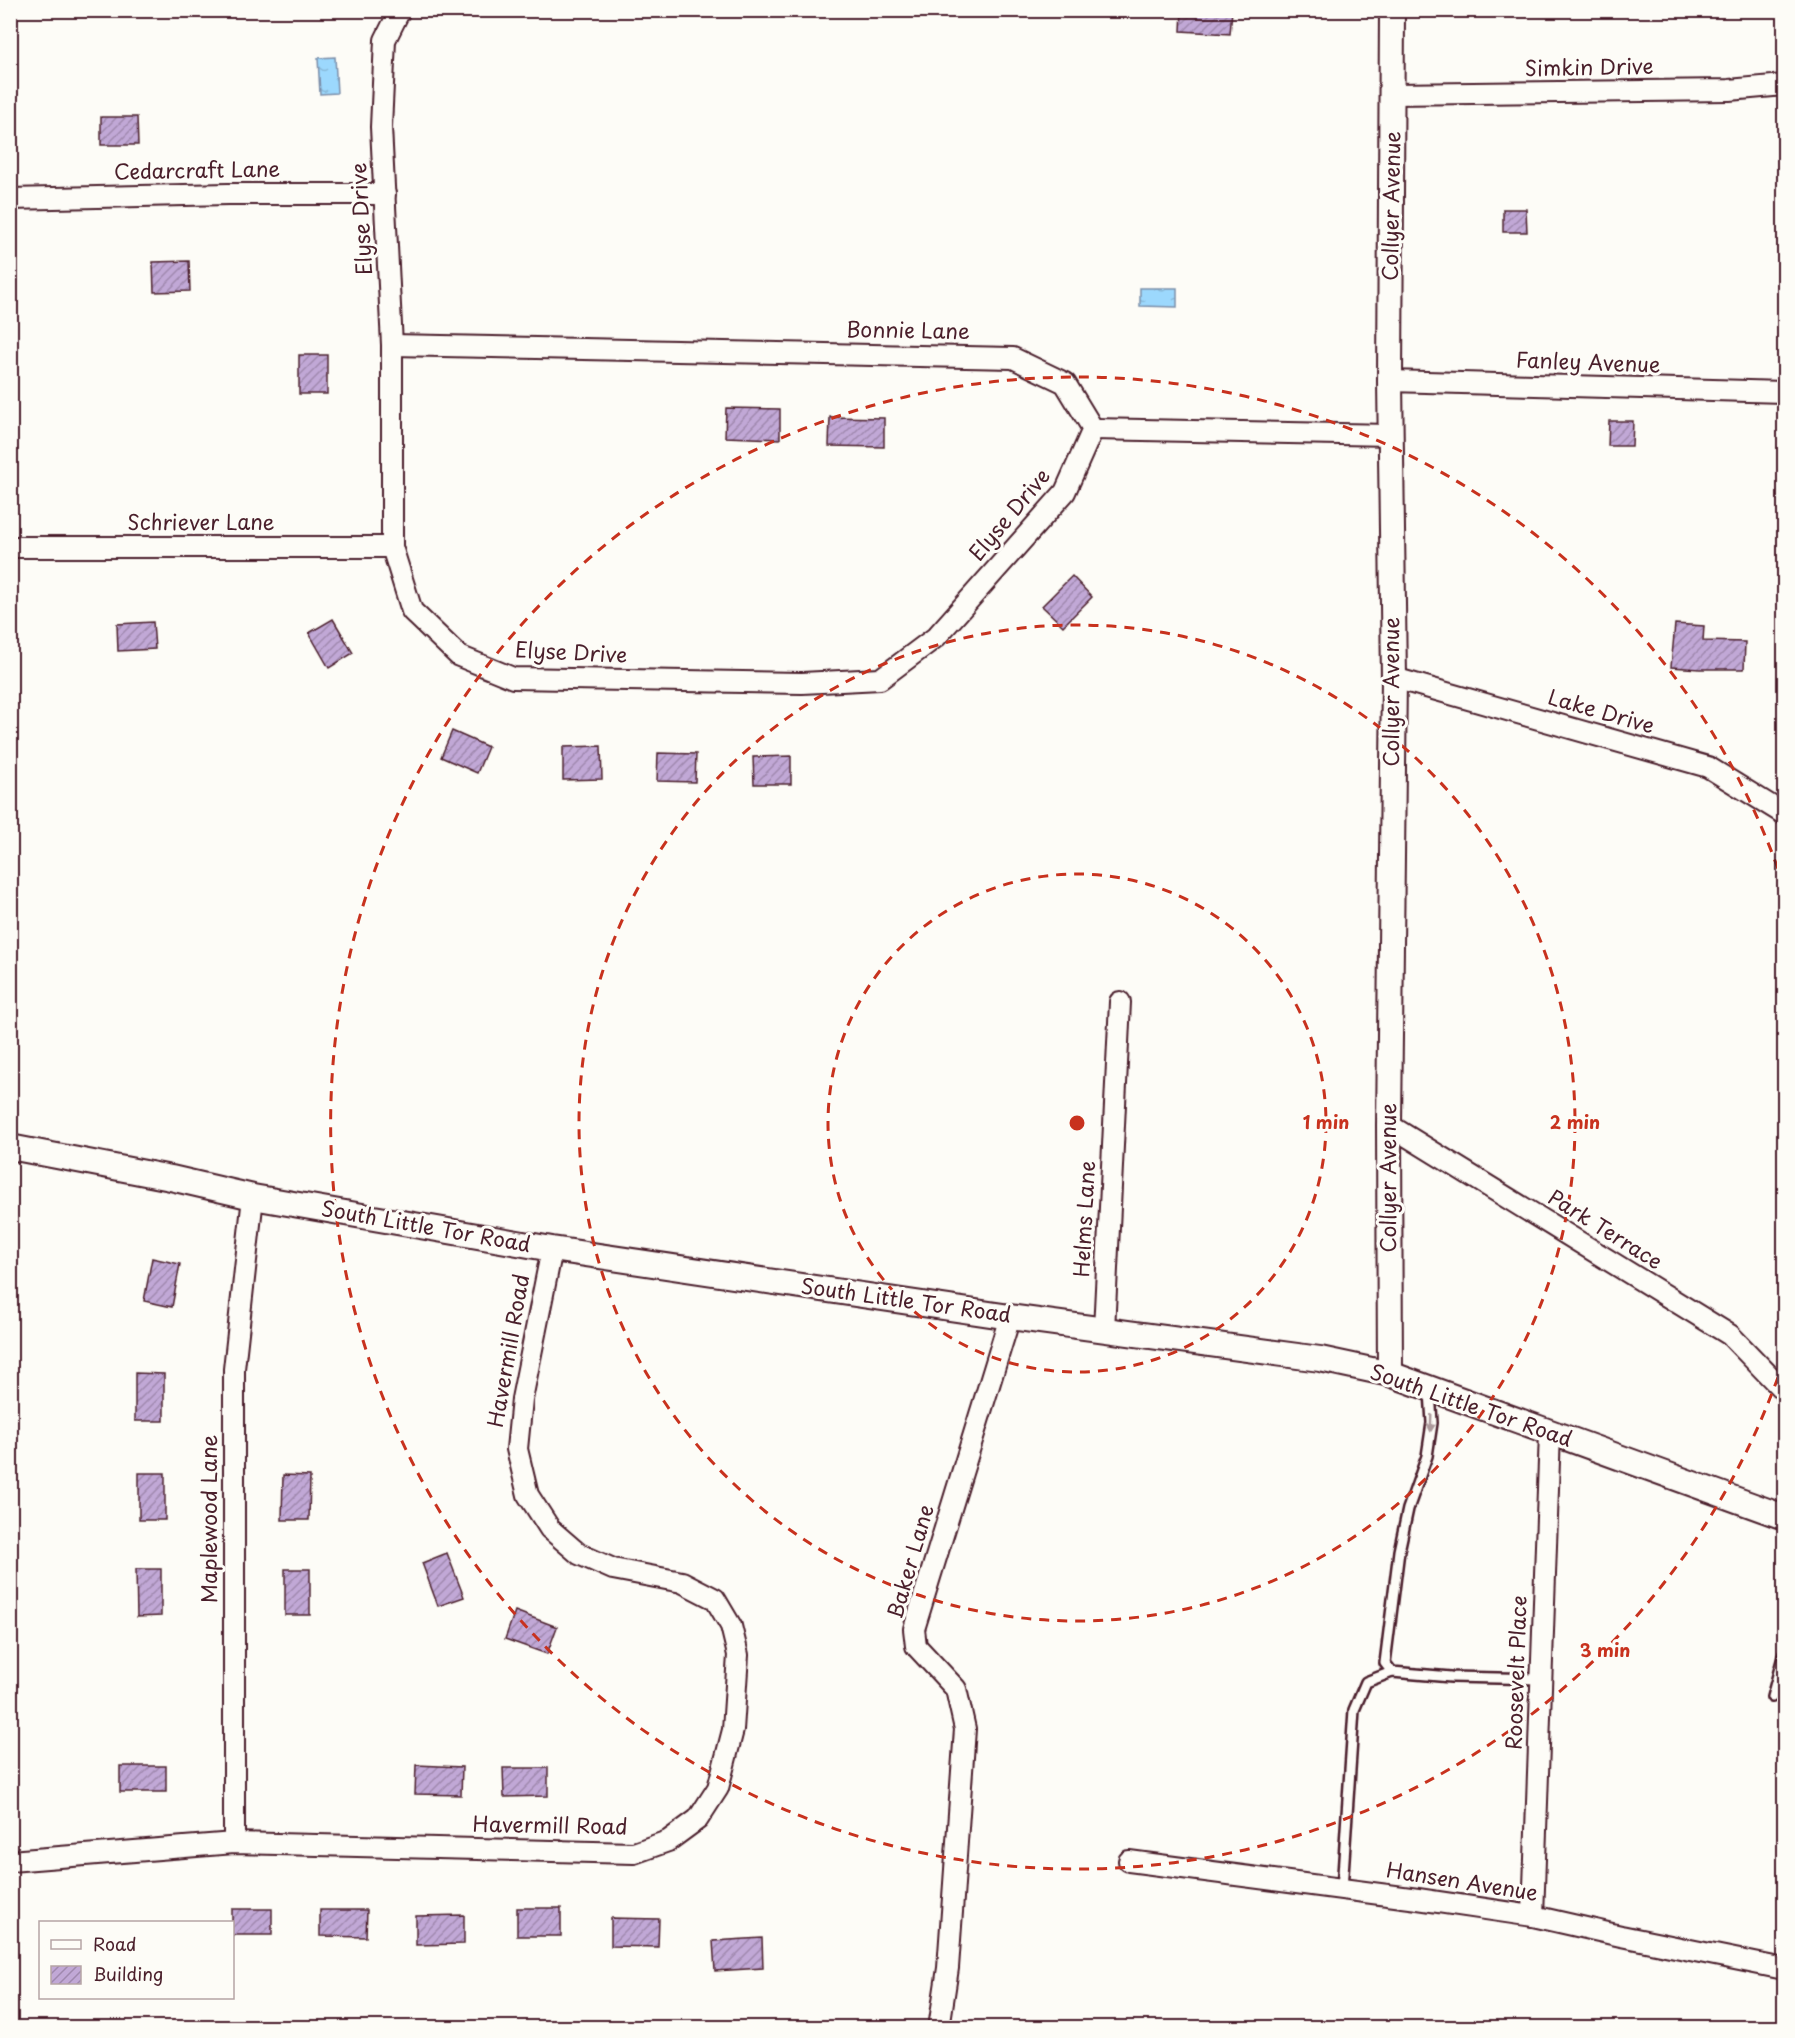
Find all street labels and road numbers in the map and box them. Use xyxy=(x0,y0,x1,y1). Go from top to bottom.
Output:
street label: Simkin Drive xyxy=(1524,49,1654,83)
street label: Collyer Avenue xyxy=(1373,131,1407,281)
street label: Cedarcraft Lane xyxy=(113,152,280,186)
street label: Elyse Drive xyxy=(341,162,379,276)
street label: Bonnie Lane xyxy=(846,312,970,346)
street label: Fanley Avenue xyxy=(1515,342,1661,380)
street label: Elyse Drive xyxy=(960,460,1057,567)
street label: Schriever Lane xyxy=(127,505,275,537)
street label: Collyer Avenue xyxy=(1374,617,1406,767)
street label: Elyse Drive xyxy=(514,632,628,670)
street label: Lake Drive xyxy=(1545,680,1659,741)
street label: Collyer Avenue xyxy=(1371,1103,1403,1253)
street label: Helms Lane xyxy=(1064,1160,1102,1278)
street label: Park Terrace xyxy=(1543,1180,1670,1276)
street label: South Little Tor Road xyxy=(319,1191,534,1259)
street label: South Little Tor Road xyxy=(799,1268,1014,1330)
street label: Havermill Road xyxy=(478,1272,536,1430)
street label: South Little Tor Road xyxy=(1366,1354,1577,1454)
street label: Maplewood Lane xyxy=(192,1435,224,1603)
street label: Baker Lane xyxy=(878,1501,941,1622)
street label: Roosevelt Place xyxy=(1496,1595,1534,1751)
street label: Havermill Road xyxy=(472,1807,628,1841)
street label: Hansen Avenue xyxy=(1384,1852,1541,1908)

